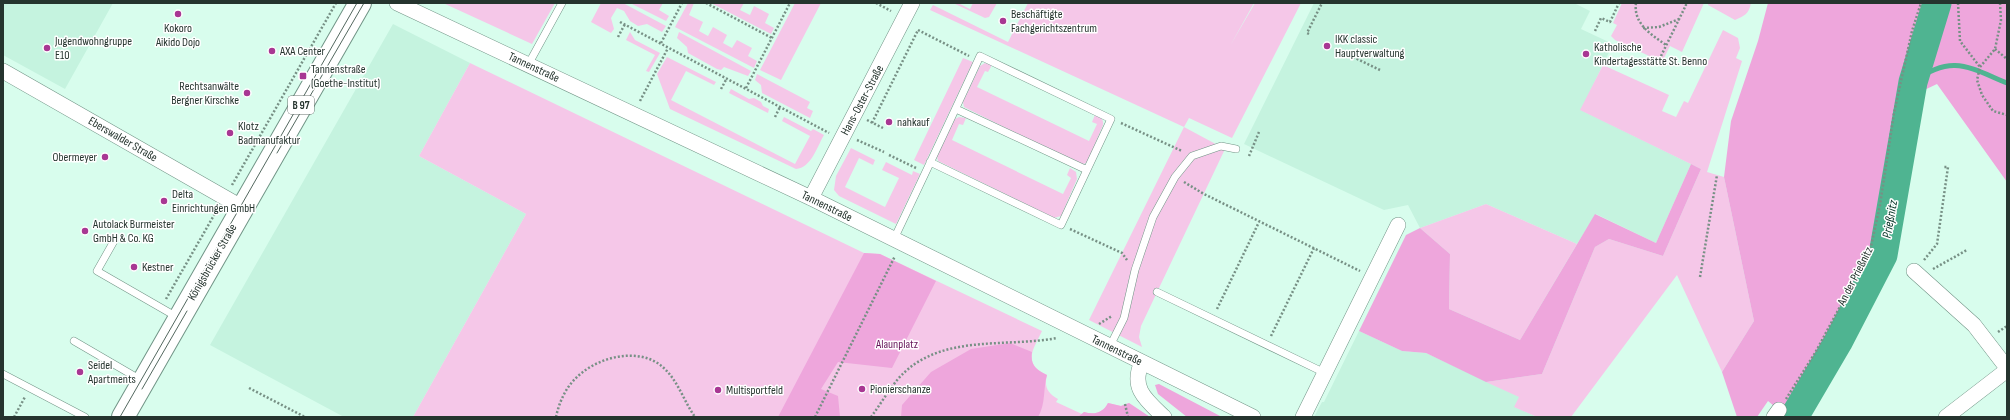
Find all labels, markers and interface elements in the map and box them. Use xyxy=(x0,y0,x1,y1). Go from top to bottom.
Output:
place label: Beschäftigte Fachgerichtszentrum xyxy=(1011,7,1097,36)
marker: Kokoro Aikido Dojo xyxy=(173,9,183,19)
marker: Beschäftigte Fachgerichtszentrum xyxy=(998,16,1008,26)
place label: Kokoro Aikido Dojo xyxy=(155,21,200,50)
place label: IKK classic Hauptverwaltung xyxy=(1335,32,1405,61)
place label: Jugendwohngruppe E10 xyxy=(54,34,132,63)
place label: Katholische Kindertagesstätte St. Benno xyxy=(1594,40,1707,69)
marker: IKK classic Hauptverwaltung xyxy=(1322,41,1332,51)
marker: Jugendwohngruppe E10 xyxy=(42,43,52,53)
place label: AXA Center xyxy=(279,44,326,59)
marker: AXA Center xyxy=(267,46,277,56)
street label: Tannenstraße xyxy=(506,49,562,86)
marker: Katholische Kindertagesstätte St. Benno xyxy=(1581,49,1591,59)
place label: Tannenstraße (Goethe-Institut) xyxy=(311,62,380,91)
street label: Hans-Oster-Straße xyxy=(838,62,887,138)
marker: Tannenstraße (Goethe-Institut) xyxy=(298,71,308,81)
place label: Rechtsanwälte Bergner Kirschke xyxy=(171,79,239,108)
marker: Rechtsanwälte Bergner Kirschke xyxy=(242,88,252,98)
road number: B 97 xyxy=(288,96,314,114)
street label: Eberswalder Straße xyxy=(85,114,160,165)
place label: nahkauf xyxy=(897,115,930,130)
marker: nahkauf xyxy=(884,117,894,127)
place label: Klotz Badmanufaktur xyxy=(238,119,301,148)
marker: Klotz Badmanufaktur xyxy=(225,128,235,138)
place label: Obermeyer xyxy=(53,150,98,165)
marker: Obermeyer xyxy=(100,152,110,162)
place label: Delta Einrichtungen GmbH xyxy=(172,187,255,216)
street label: Tannenstraße xyxy=(799,188,855,225)
marker: Delta Einrichtungen GmbH xyxy=(159,196,169,206)
water label: Prießnitz xyxy=(1879,199,1901,239)
place label: Autolack Burmeister GmbH & Co. KG xyxy=(92,217,175,246)
street label: Königsbrücker Straße xyxy=(184,221,241,303)
marker: Autolack Burmeister GmbH & Co. KG xyxy=(80,226,90,236)
street label: An der Prießnitz xyxy=(1834,244,1877,309)
place label: Kestner xyxy=(142,260,174,275)
marker: Kestner xyxy=(129,262,139,272)
street label: Tannenstraße xyxy=(1089,332,1145,369)
park label: Alaunplatz xyxy=(875,337,919,352)
place label: Seidel Apartments xyxy=(87,358,136,387)
marker: Seidel Apartments xyxy=(75,367,85,377)
place label: Pionierschanze xyxy=(870,382,931,397)
place label: Multisportfeld xyxy=(726,383,783,398)
marker: Pionierschanze xyxy=(857,384,867,394)
marker: Multisportfeld xyxy=(713,385,723,395)

